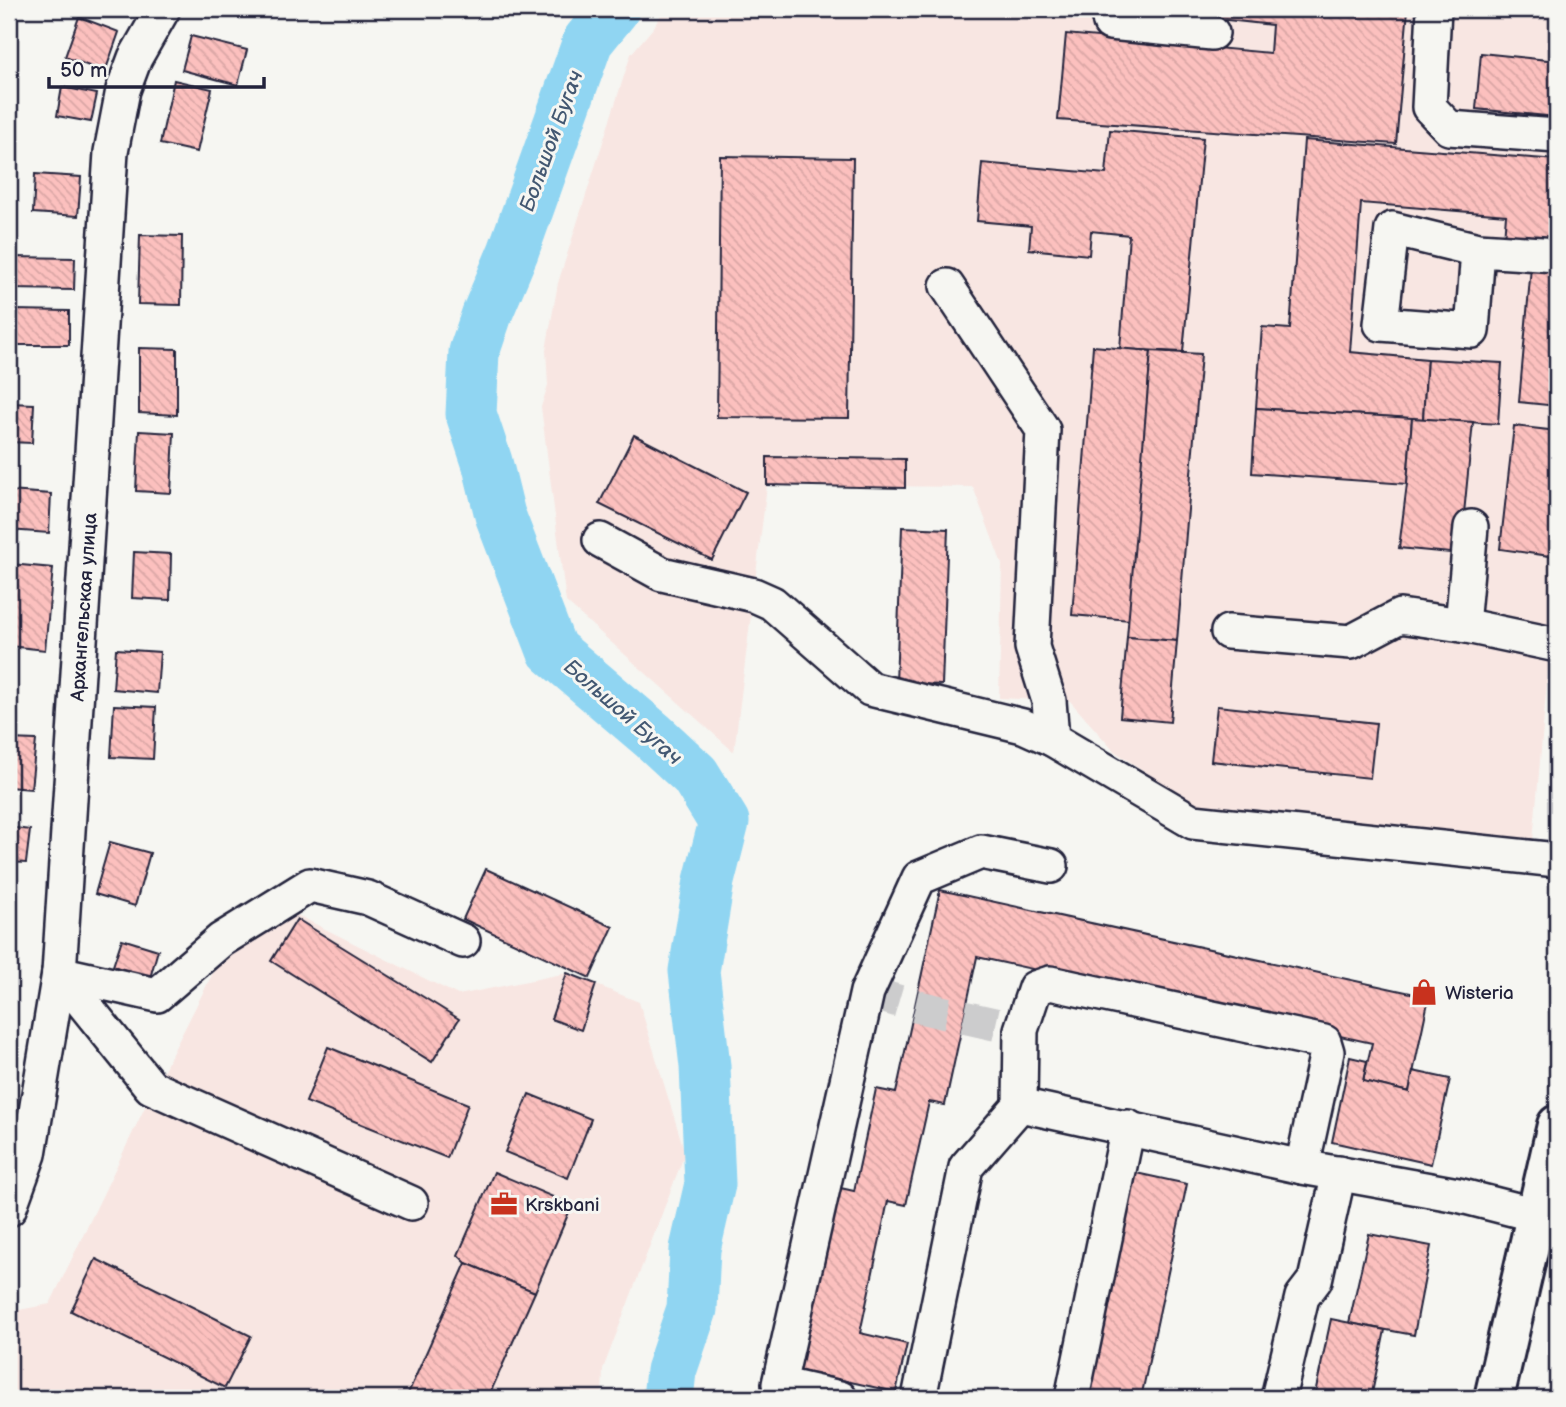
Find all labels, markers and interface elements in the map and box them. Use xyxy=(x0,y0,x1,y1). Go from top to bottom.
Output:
scale bar xyxy=(49,46,264,90)
text: 50 m xyxy=(60,58,107,83)
water label: Большой Бугач xyxy=(514,67,589,215)
street label: Архангельская улица xyxy=(66,512,103,703)
water label: Большой Бугач xyxy=(558,654,687,771)
shop icon: Wisteria xyxy=(1409,977,1439,1007)
place label: Wisteria xyxy=(1445,982,1514,1005)
office icon: Krskbani xyxy=(489,1189,519,1219)
place label: Krskbani xyxy=(525,1194,599,1217)

